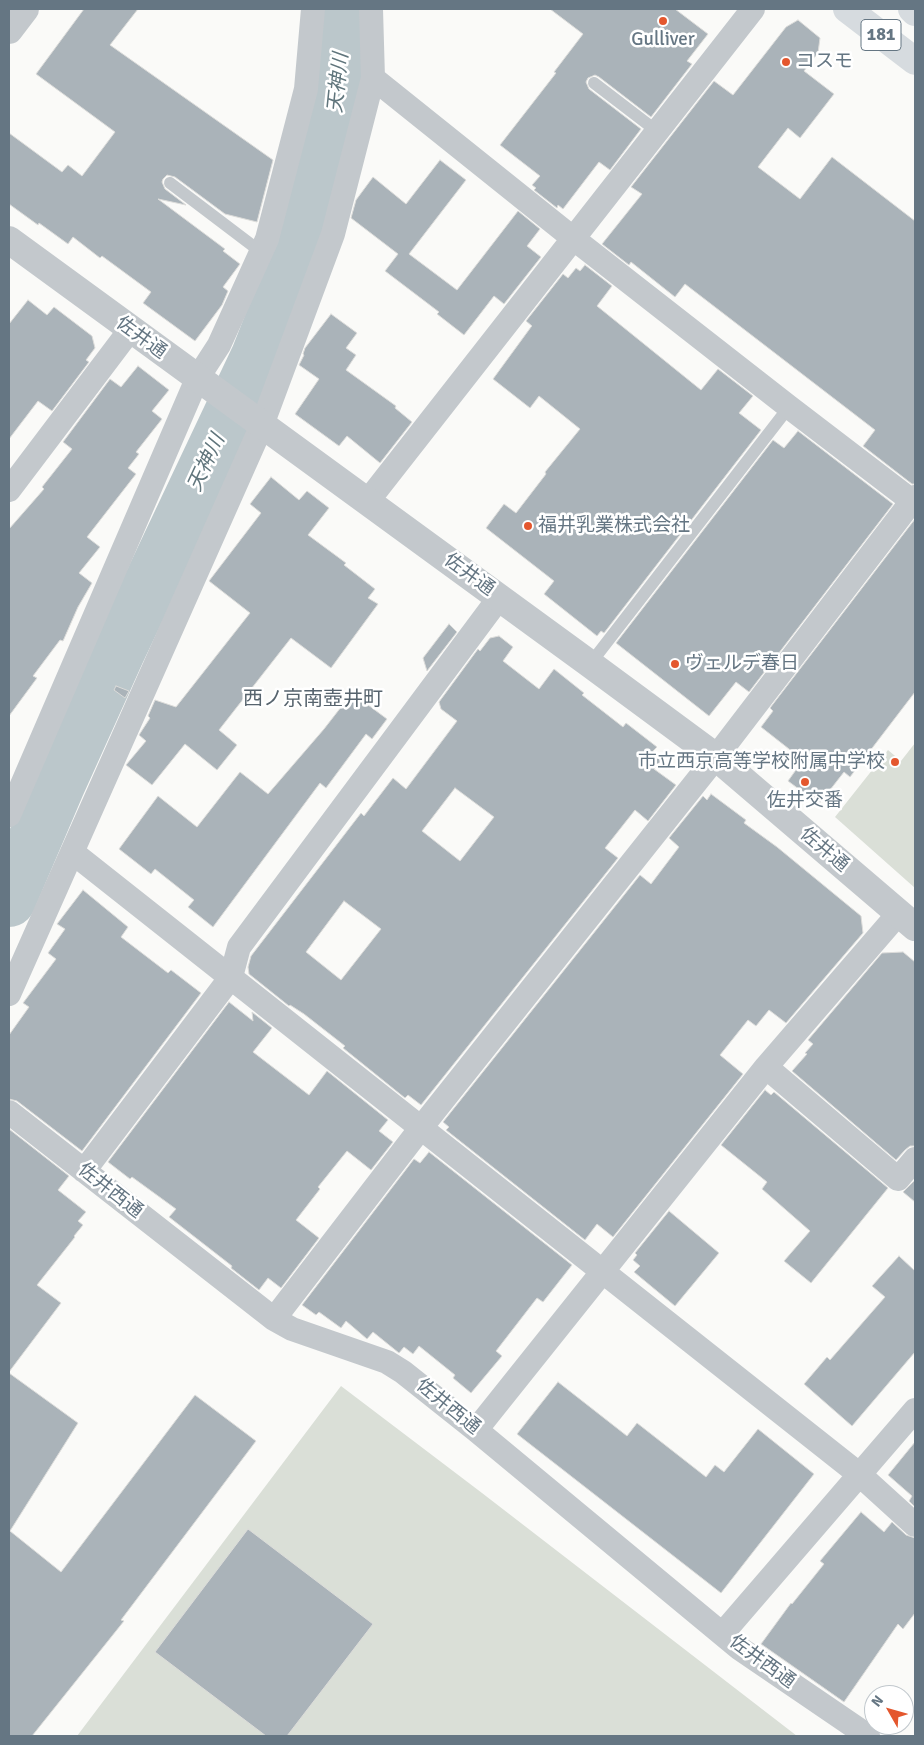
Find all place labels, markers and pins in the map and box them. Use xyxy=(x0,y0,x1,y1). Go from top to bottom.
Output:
marker: Gulliver xyxy=(657,15,669,27)
place label: Gulliver xyxy=(631,29,695,51)
place label: コスモ xyxy=(796,51,853,73)
marker: コスモ xyxy=(780,56,792,68)
place label: 福井乳業株式会社 xyxy=(538,515,690,537)
marker: 福井乳業株式会社 xyxy=(522,520,534,532)
place label: ヴェルデ春日 xyxy=(685,653,799,675)
marker: ヴェルデ春日 xyxy=(669,658,681,670)
place label: 市立西京高等学校附属中学校 xyxy=(638,751,885,773)
marker: 市立西京高等学校附属中学校 xyxy=(889,756,901,768)
marker: 佐井交番 xyxy=(799,776,811,788)
place label: 佐井交番 xyxy=(767,790,843,812)

